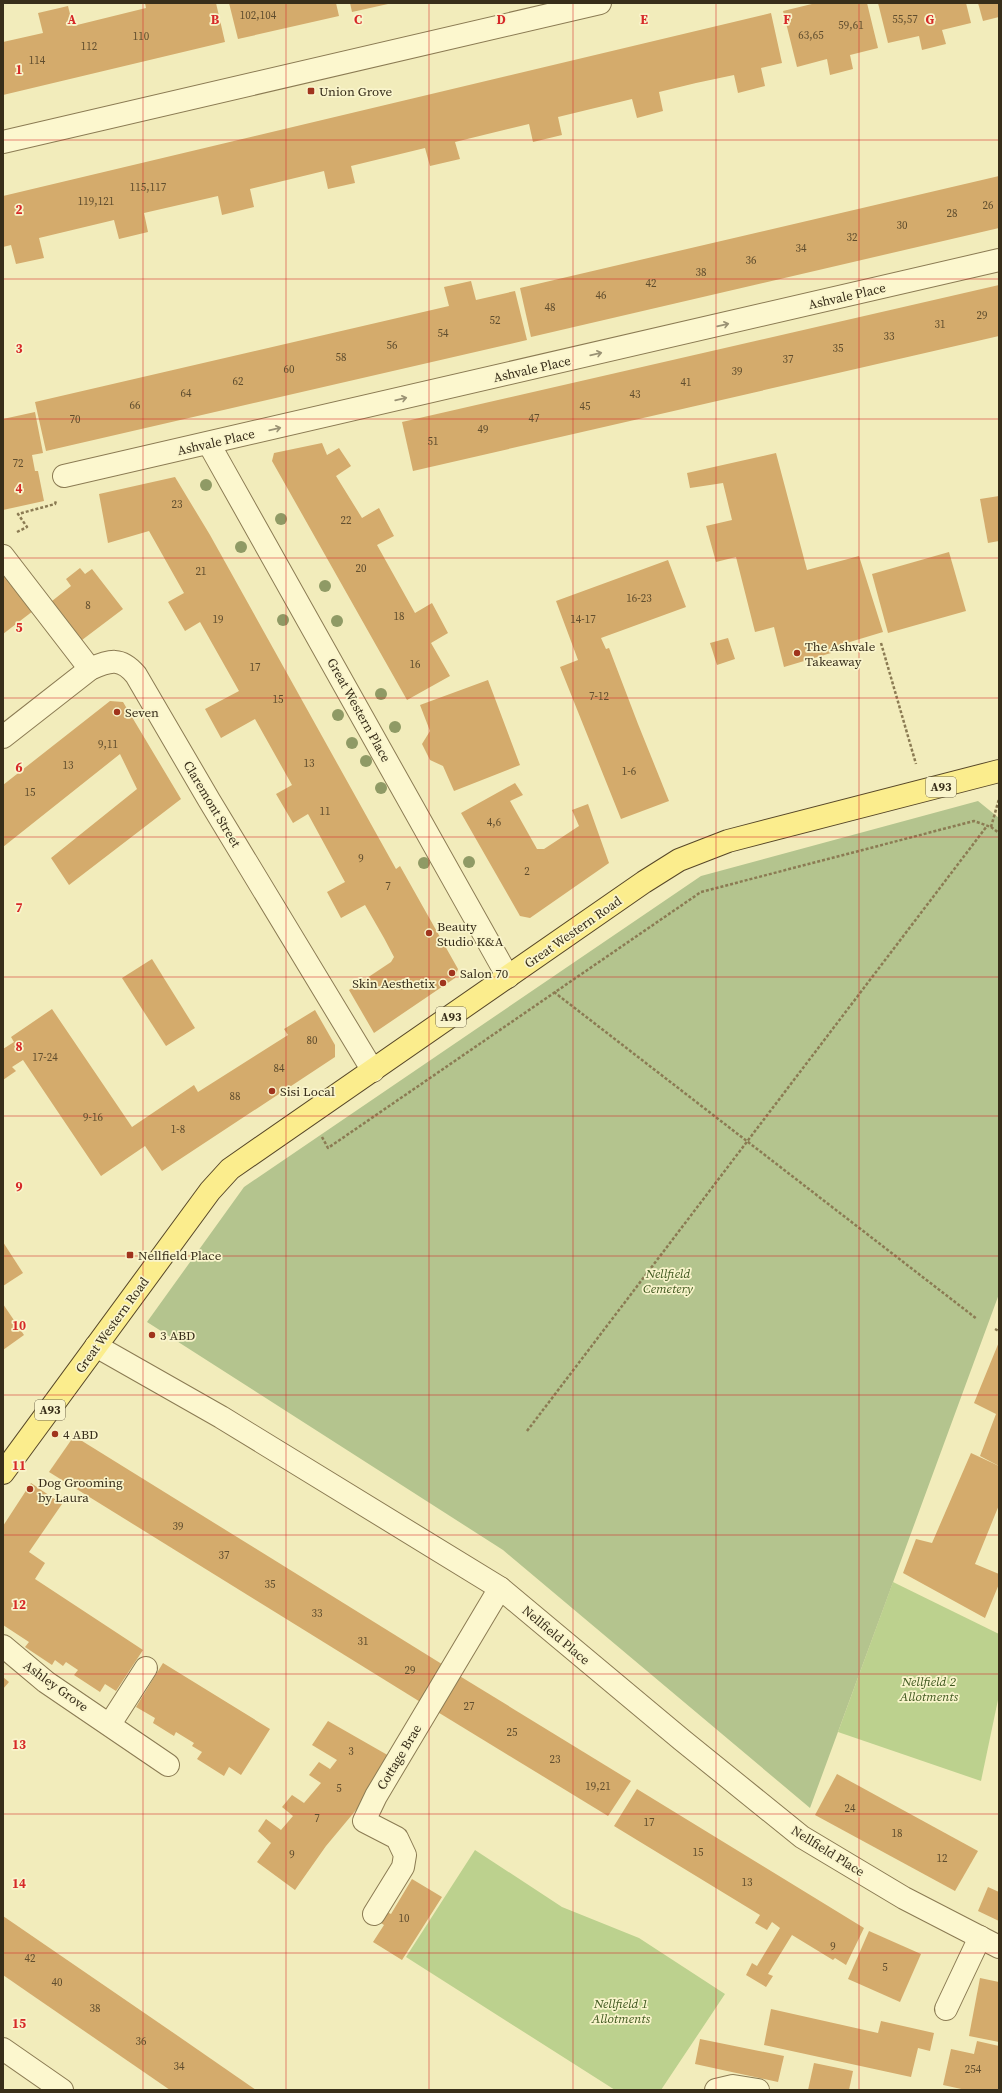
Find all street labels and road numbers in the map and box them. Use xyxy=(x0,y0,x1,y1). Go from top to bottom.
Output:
street label: Ashvale Place xyxy=(807,279,888,313)
street label: Ashvale Place xyxy=(492,352,573,386)
street label: Ashvale Place xyxy=(176,425,257,459)
street label: Great Western Place xyxy=(323,655,395,765)
street label: Claremont Street xyxy=(179,758,245,851)
road number: A93 xyxy=(926,777,956,797)
street label: Great Western Road xyxy=(521,892,625,972)
road number: A93 xyxy=(436,1007,466,1027)
street label: Great Western Road xyxy=(71,1273,153,1376)
road number: A93 xyxy=(35,1400,65,1420)
street label: Nellfield Place xyxy=(519,1602,594,1669)
street label: Ashley Grove xyxy=(20,1657,92,1716)
street label: Cottage Brae xyxy=(373,1721,425,1793)
street label: Nellfield Place xyxy=(788,1822,868,1880)

